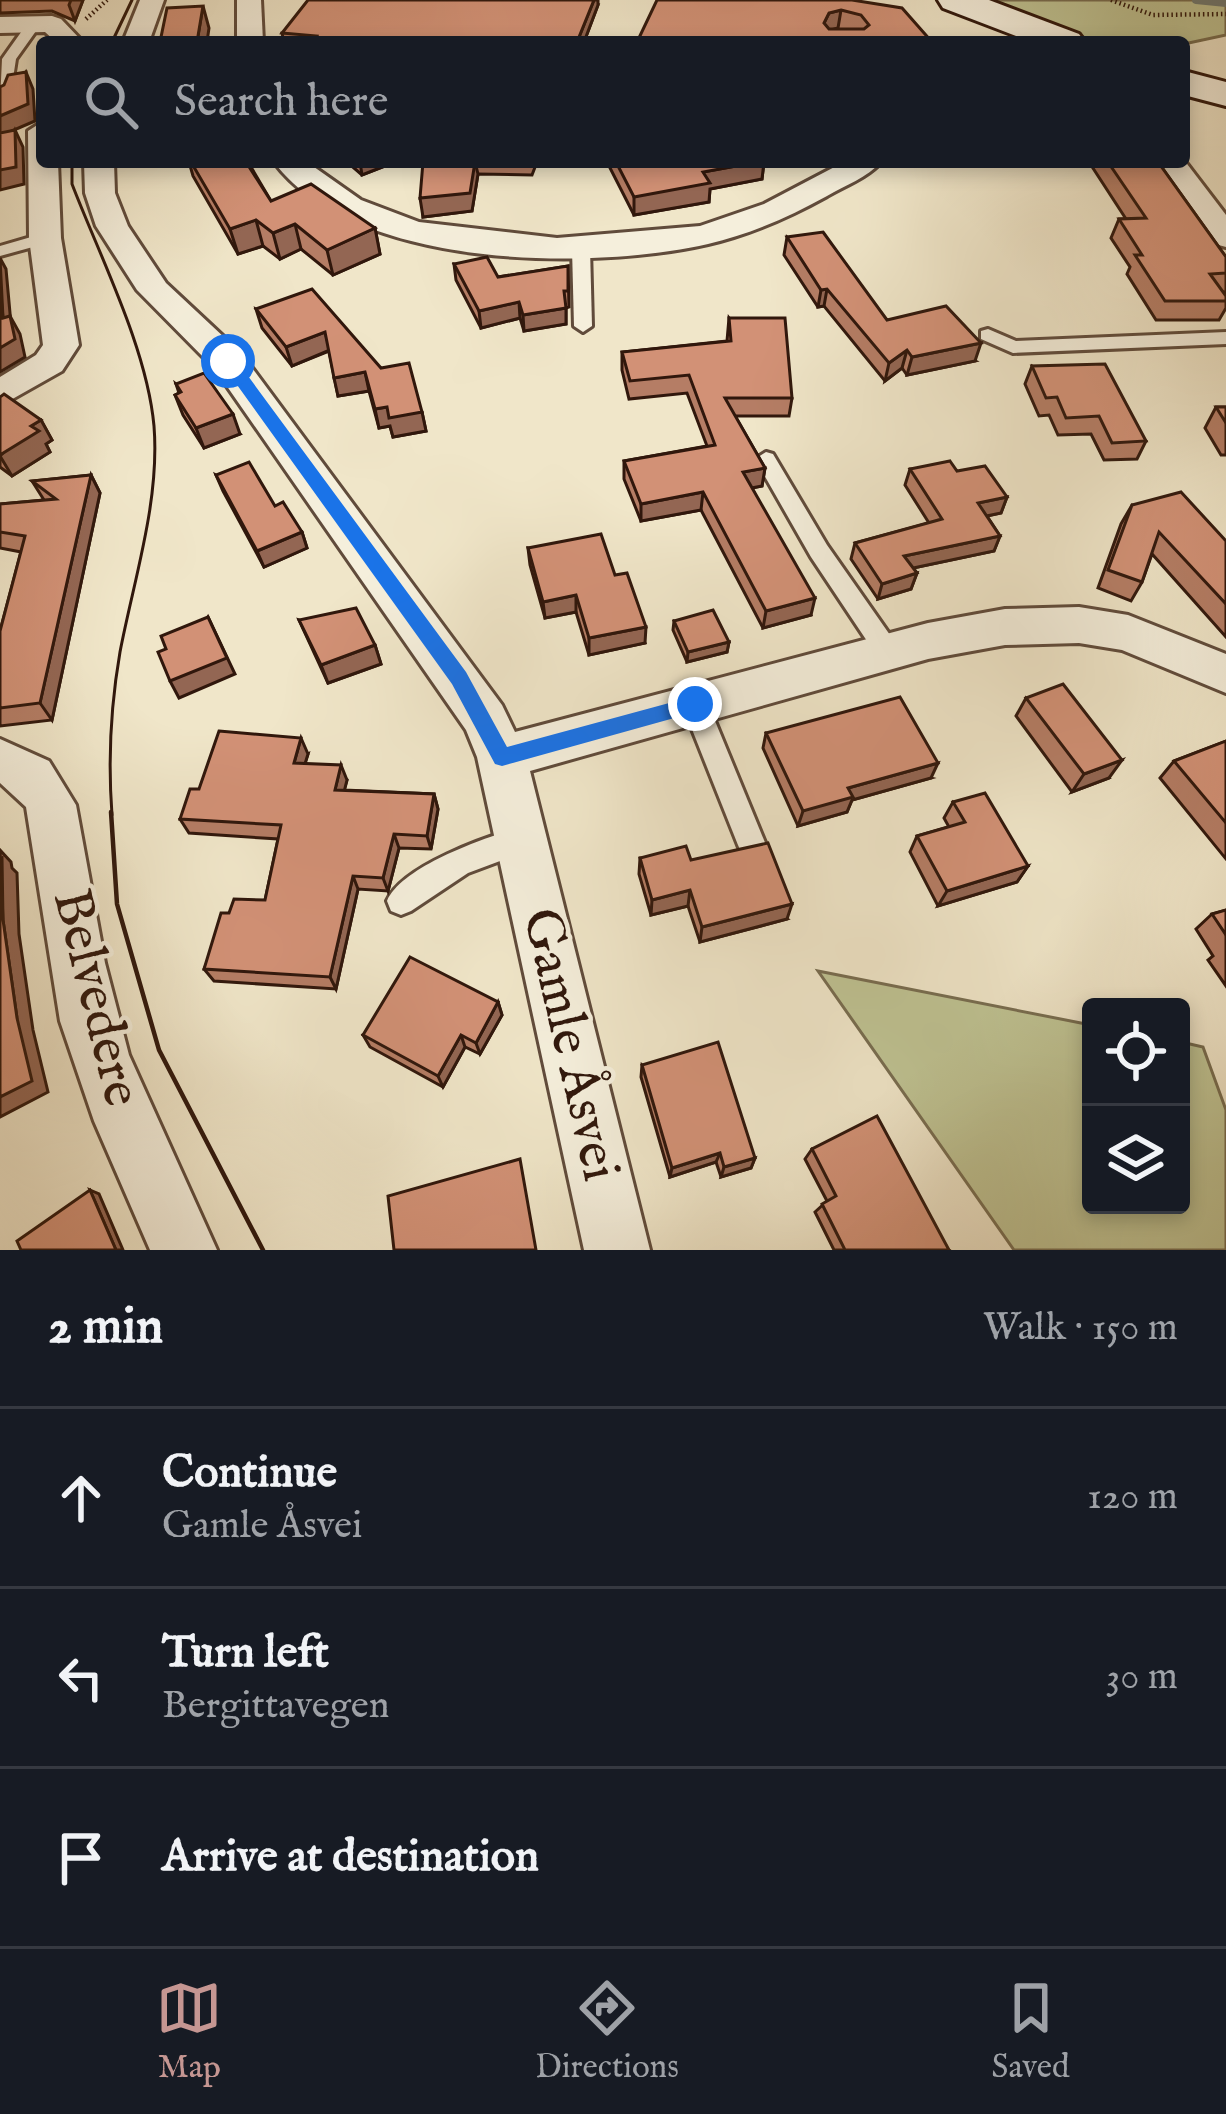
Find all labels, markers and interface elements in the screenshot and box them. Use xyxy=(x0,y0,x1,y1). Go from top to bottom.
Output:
search box xyxy=(36,36,1190,168)
icon: search xyxy=(78,69,144,135)
text: Search here xyxy=(174,74,388,131)
route start xyxy=(201,334,255,388)
route end xyxy=(668,677,722,731)
street label: Belvedere xyxy=(35,882,155,1114)
street label: Gamle Åsvei xyxy=(504,902,634,1188)
map controls xyxy=(1082,998,1190,1214)
button: locate xyxy=(1082,998,1190,1106)
button: layers xyxy=(1082,1106,1190,1214)
text: 2 min xyxy=(48,1296,163,1361)
text: Walk · 150 m xyxy=(983,1304,1178,1353)
text: Continue xyxy=(162,1445,337,1502)
icon: ahead xyxy=(48,1465,114,1531)
text: 120 m xyxy=(1087,1473,1178,1522)
text: Gamle Åsvei xyxy=(162,1502,362,1551)
text: Turn left xyxy=(162,1625,329,1682)
icon: left xyxy=(48,1645,114,1711)
text: 30 m xyxy=(1106,1653,1178,1702)
text: Bergittavegen xyxy=(162,1682,390,1731)
icon: arrive xyxy=(48,1825,114,1891)
text: Arrive at destination xyxy=(162,1829,539,1886)
tab: Map xyxy=(156,1975,222,2089)
tab: Directions xyxy=(535,1975,679,2089)
tab: Saved xyxy=(992,1975,1070,2089)

